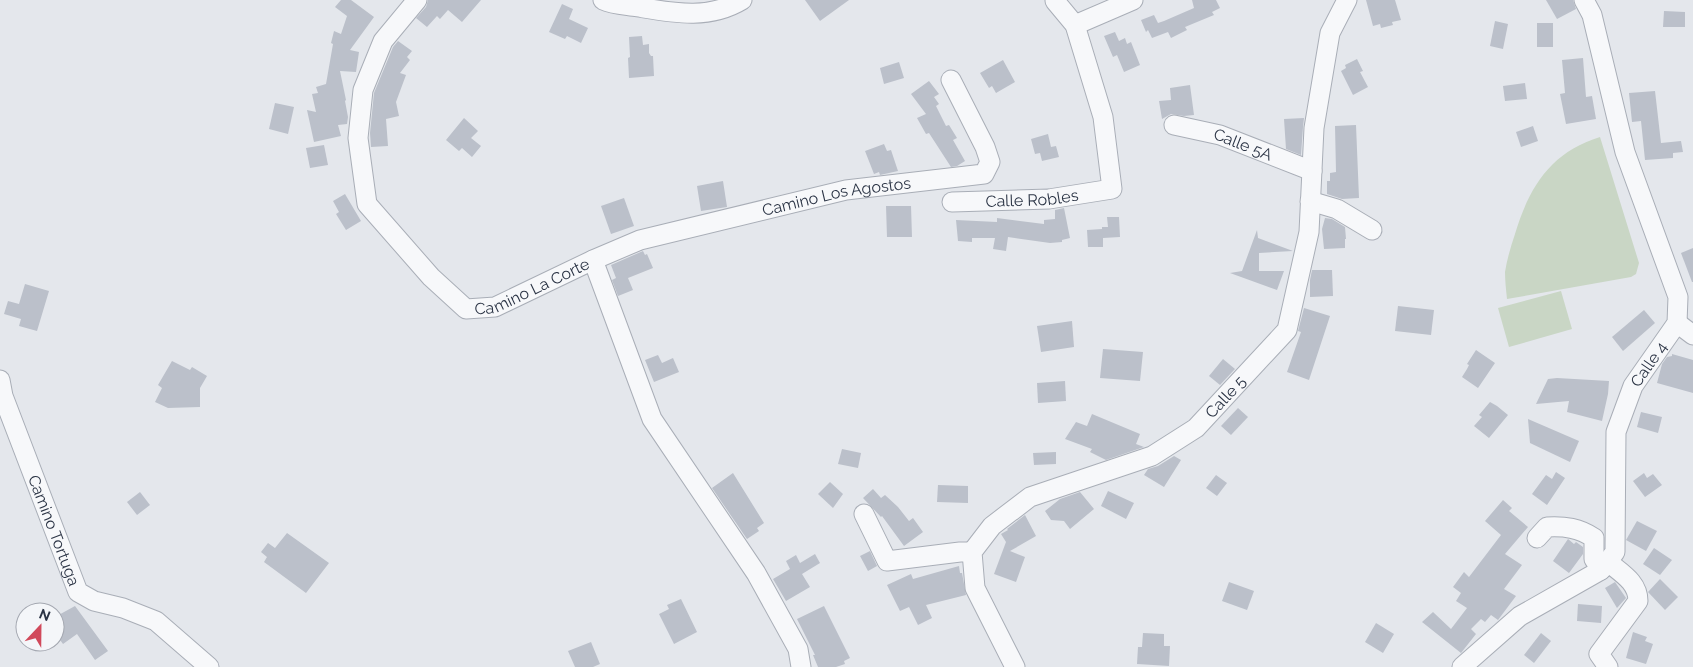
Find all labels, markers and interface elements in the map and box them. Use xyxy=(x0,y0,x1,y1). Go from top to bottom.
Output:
street label: Calle 5A xyxy=(1212,124,1275,164)
street label: Camino Los Agostos xyxy=(760,173,912,220)
street label: Calle Robles xyxy=(985,185,1080,210)
street label: Camino La Corte xyxy=(474,254,592,318)
street label: Calle 4 xyxy=(1626,338,1671,390)
street label: Calle 5 xyxy=(1201,371,1250,422)
street label: Camino Tortuga xyxy=(25,472,84,588)
north arrow xyxy=(15,602,65,652)
text: N xyxy=(37,606,53,624)

